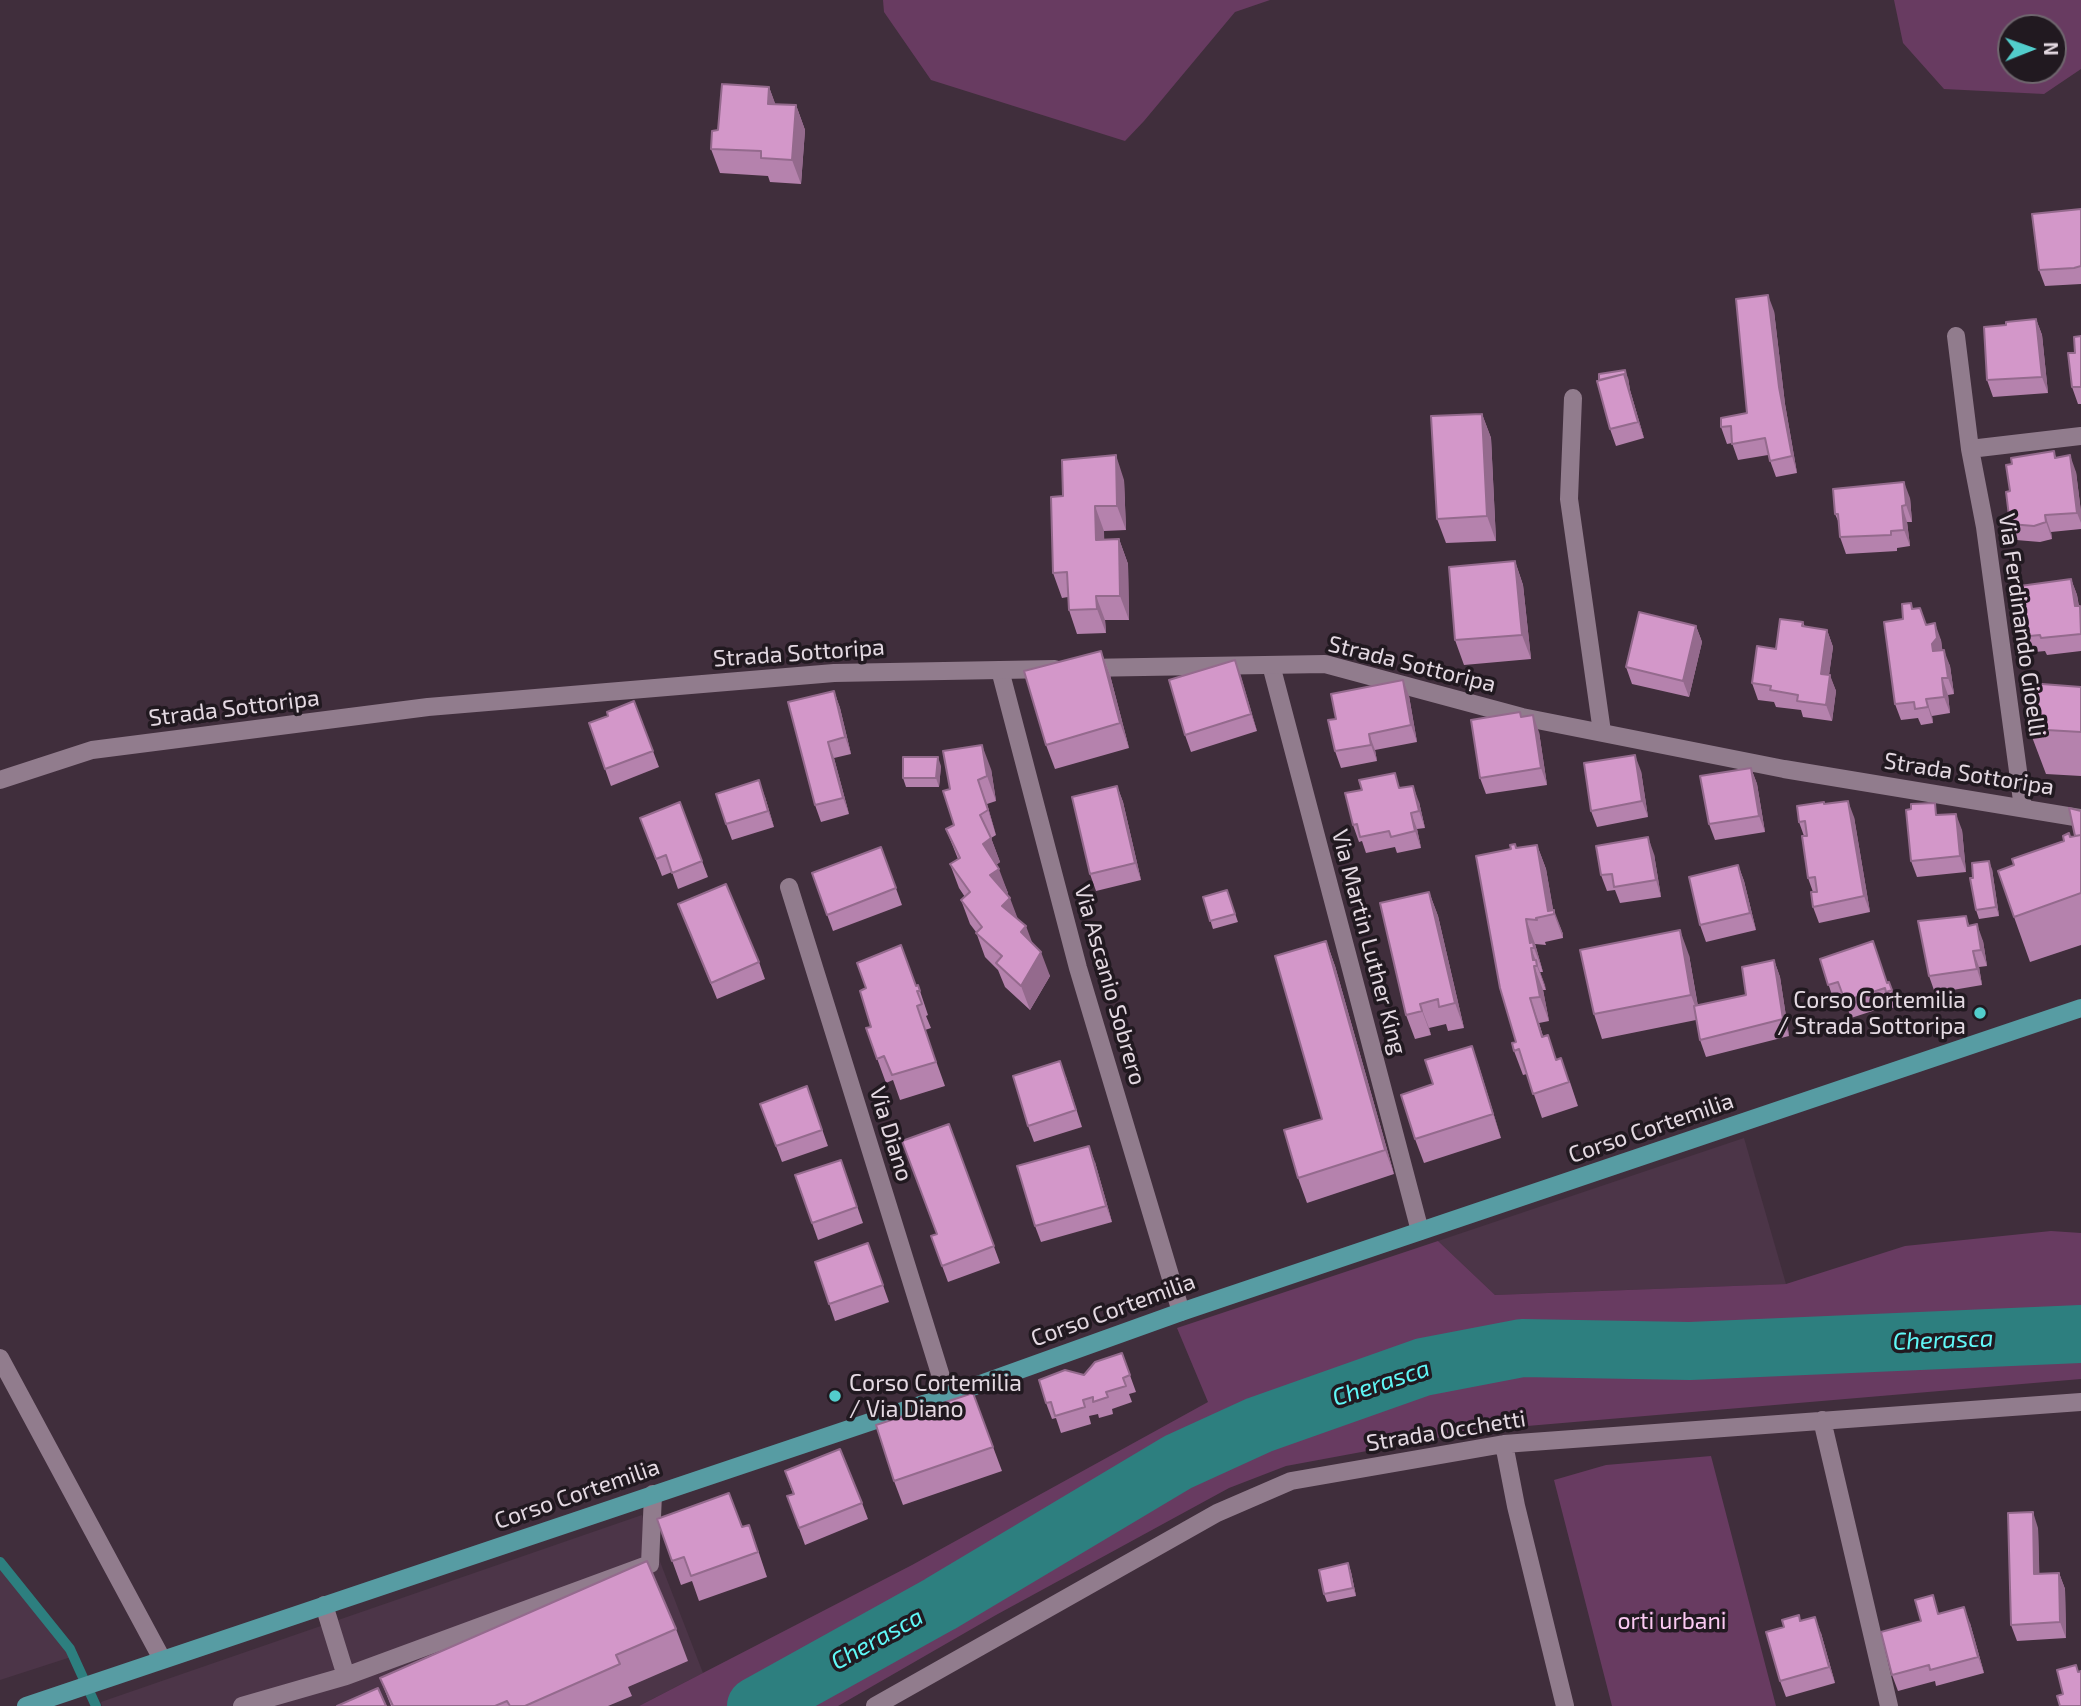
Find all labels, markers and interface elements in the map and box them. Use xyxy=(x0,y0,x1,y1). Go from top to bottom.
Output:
north arrow xyxy=(1997,14,2067,84)
text: N xyxy=(2040,42,2063,56)
street label: Via Ferdinando Gioelli xyxy=(1993,511,2051,739)
street label: Strada Sottoripa xyxy=(1325,630,1499,698)
street label: Strada Sottoripa xyxy=(712,633,886,673)
street label: Strada Sottoripa xyxy=(147,684,321,732)
street label: Strada Sottoripa xyxy=(1882,747,2056,801)
street label: Via Martin Luther King xyxy=(1326,827,1412,1057)
street label: Via Ascanio Sobrero xyxy=(1068,882,1152,1088)
place label: Corso Cortemilia / Strada Sottoripa xyxy=(1777,986,1966,1040)
marker: Corso Cortemilia / Strada Sottoripa xyxy=(1972,1005,1988,1021)
street label: Via Diano xyxy=(864,1083,918,1185)
street label: Corso Cortemilia xyxy=(1565,1087,1737,1169)
street label: Corso Cortemilia xyxy=(1027,1267,1199,1353)
water label: Cherasca xyxy=(1892,1324,1994,1356)
water label: Cherasca xyxy=(1329,1354,1433,1412)
place label: Corso Cortemilia / Via Diano xyxy=(849,1369,1022,1423)
marker: Corso Cortemilia / Via Diano xyxy=(827,1388,843,1404)
street label: Strada Occhetti xyxy=(1364,1405,1528,1457)
street label: Corso Cortemilia xyxy=(491,1453,663,1535)
water label: Cherasca xyxy=(826,1602,928,1676)
park label: orti urbani xyxy=(1617,1607,1727,1635)

